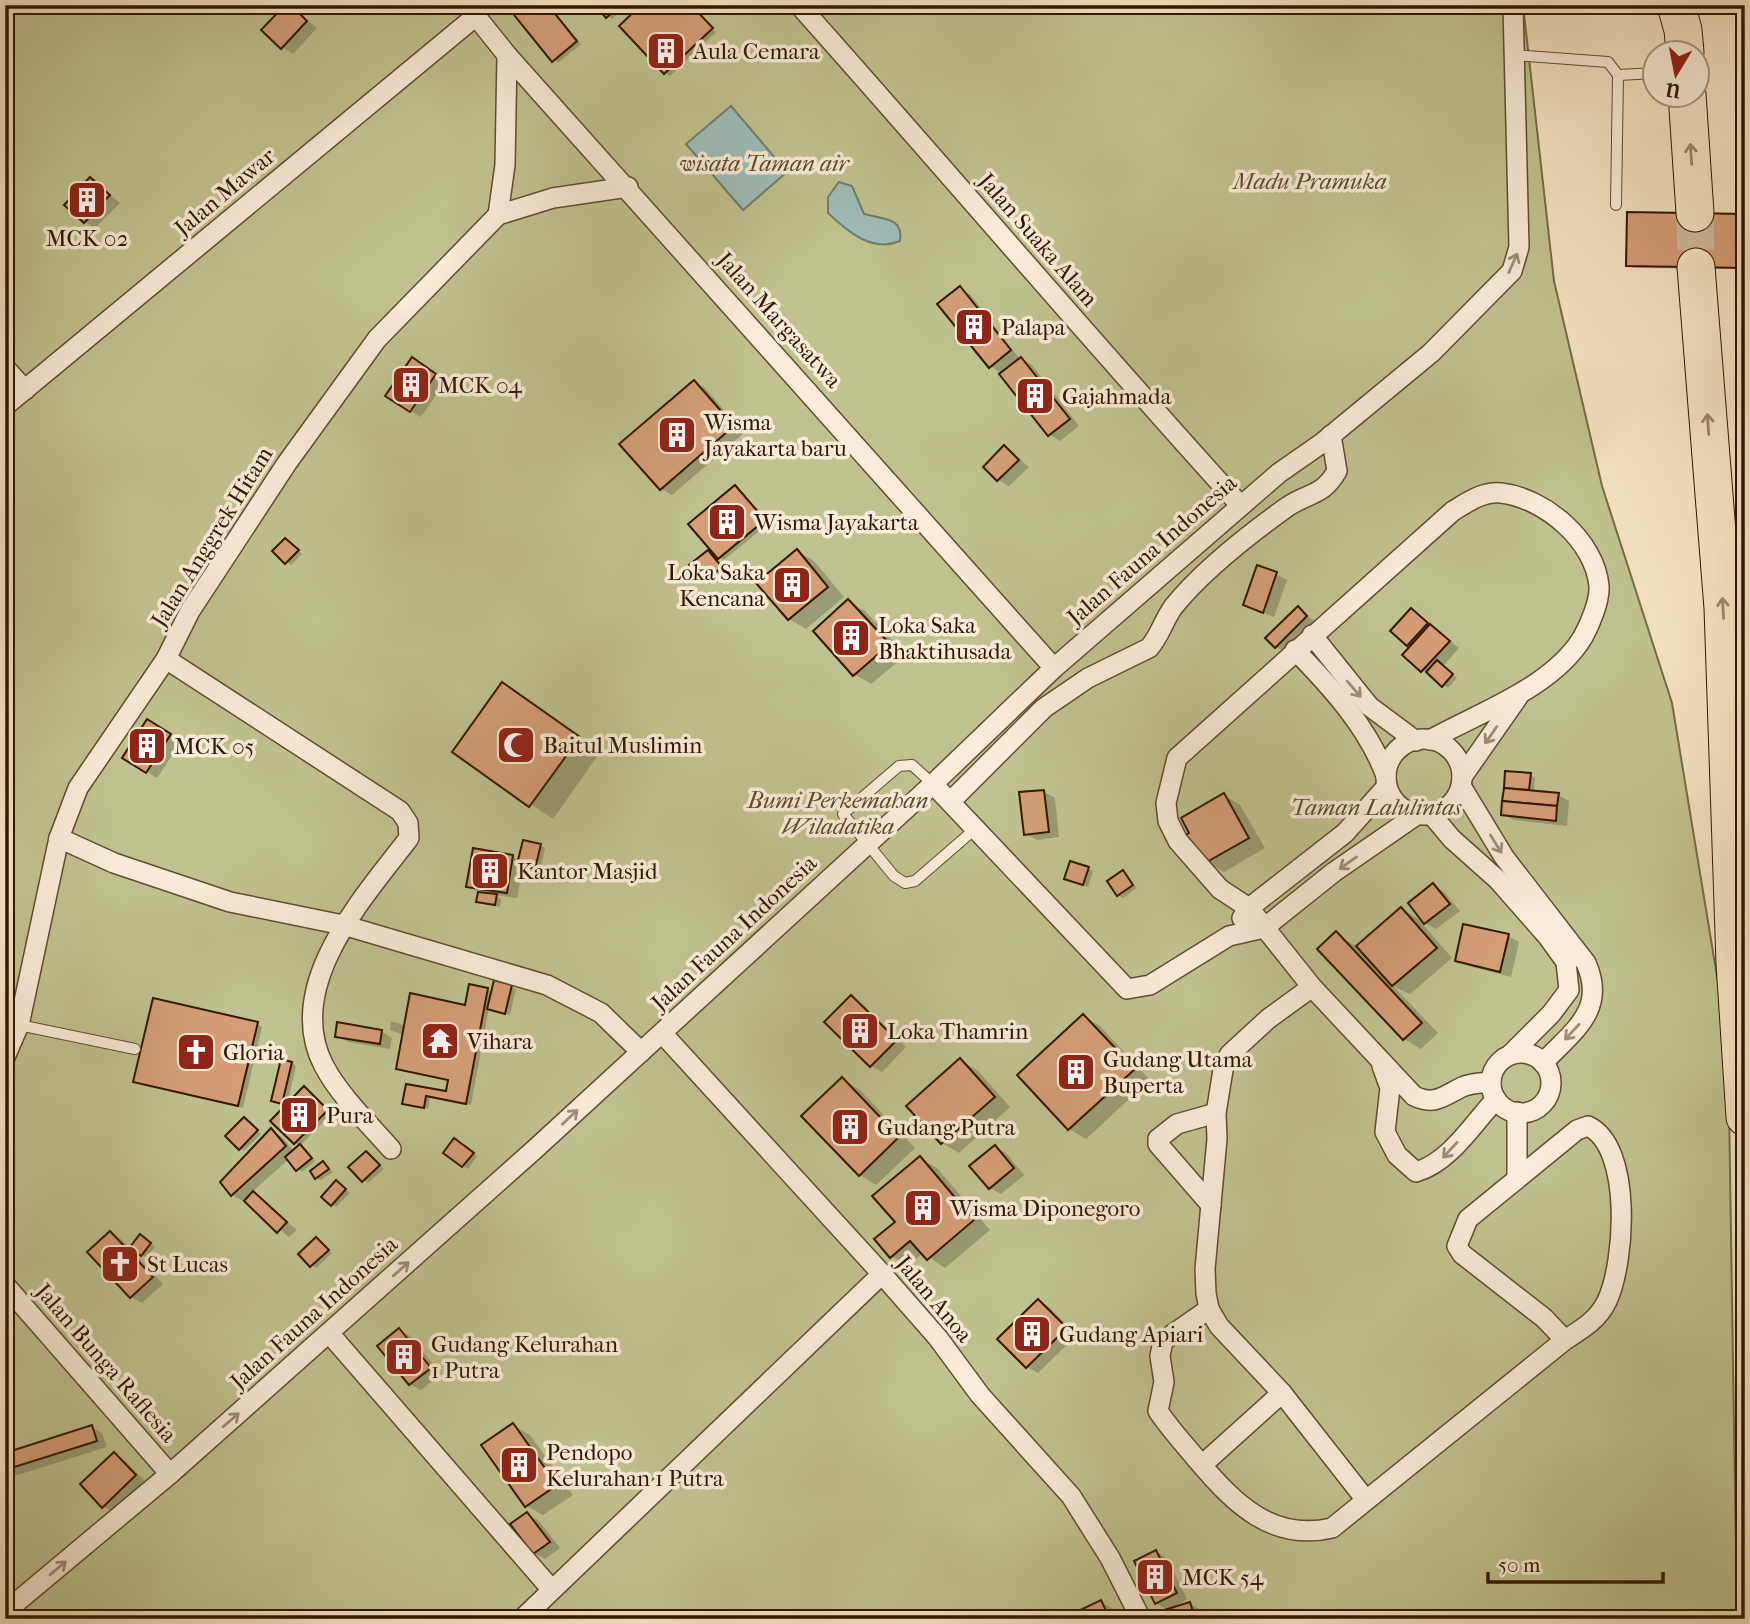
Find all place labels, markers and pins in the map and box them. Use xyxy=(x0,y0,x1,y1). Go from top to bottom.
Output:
building icon: Aula Cemara xyxy=(645,30,687,72)
place label: Aula Cemara xyxy=(692,38,820,65)
building icon: MCK 02 xyxy=(66,179,108,221)
place label: MCK 02 xyxy=(46,225,128,252)
building icon: Palapa xyxy=(953,306,995,348)
place label: Palapa xyxy=(1001,314,1066,341)
building icon: MCK 04 xyxy=(390,364,432,406)
place label: MCK 04 xyxy=(438,372,523,399)
building icon: Gajahmada xyxy=(1014,375,1056,417)
place label: Gajahmada xyxy=(1062,383,1172,410)
place label: Wisma Jayakarta baru xyxy=(702,409,847,462)
building icon: Wisma Jayakarta baru xyxy=(656,414,698,456)
building icon: Wisma Jayakarta xyxy=(706,501,748,543)
place label: Wisma Jayakarta xyxy=(753,509,919,536)
place label: Loka Saka Kencana xyxy=(667,559,765,612)
building icon: Loka Saka Kencana xyxy=(771,564,813,606)
place label: Loka Saka Bhaktihusada xyxy=(878,612,1012,665)
building icon: Loka Saka Bhaktihusada xyxy=(830,617,872,659)
mosque icon: Baitul Muslimin xyxy=(495,724,537,766)
building icon: MCK 05 xyxy=(126,725,168,767)
place label: Baitul Muslimin xyxy=(543,732,703,759)
place label: MCK 05 xyxy=(174,733,255,760)
building icon: Kantor Masjid xyxy=(469,850,511,892)
place label: Kantor Masjid xyxy=(517,858,658,885)
building icon: Loka Thamrin xyxy=(839,1010,881,1052)
place label: Loka Thamrin xyxy=(887,1018,1029,1045)
temple icon: Vihara xyxy=(419,1020,461,1062)
place label: Vihara xyxy=(466,1028,533,1055)
church icon: Gloria xyxy=(175,1031,217,1073)
place label: Gloria xyxy=(223,1039,285,1066)
place label: Gudang Utama Buperta xyxy=(1103,1046,1253,1099)
building icon: Gudang Utama Buperta xyxy=(1055,1051,1097,1093)
building icon: Pura xyxy=(278,1094,320,1136)
place label: Pura xyxy=(326,1102,374,1129)
building icon: Gudang Putra xyxy=(829,1106,871,1148)
place label: Gudang Putra xyxy=(877,1114,1016,1141)
building icon: Wisma Diponegoro xyxy=(902,1187,944,1229)
place label: Wisma Diponegoro xyxy=(949,1195,1140,1222)
church icon: St Lucas xyxy=(99,1243,141,1285)
place label: St Lucas xyxy=(147,1251,228,1278)
building icon: Gudang Apiari xyxy=(1011,1313,1053,1355)
place label: Gudang Apiari xyxy=(1059,1321,1203,1348)
place label: Gudang Kelurahan 1 Putra xyxy=(431,1331,619,1384)
building icon: Gudang Kelurahan 1 Putra xyxy=(383,1336,425,1378)
place label: Pendopo Kelurahan 1 Putra xyxy=(546,1439,724,1492)
building icon: Pendopo Kelurahan 1 Putra xyxy=(498,1444,540,1486)
building icon: MCK 54 xyxy=(1134,1556,1176,1598)
place label: MCK 54 xyxy=(1182,1564,1265,1591)

